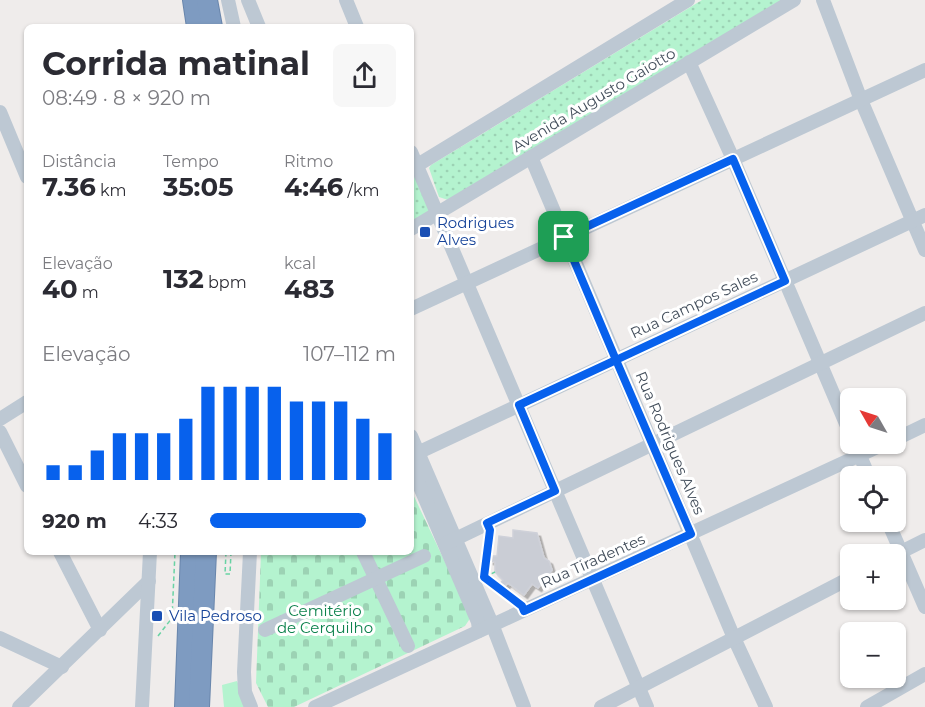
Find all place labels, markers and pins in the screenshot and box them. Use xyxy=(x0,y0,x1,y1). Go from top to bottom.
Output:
pin xyxy=(538,211,589,262)
place label: Rodrigues Alves xyxy=(437,213,514,249)
marker: Rodrigues Alves xyxy=(418,225,432,239)
place label: Vila Pedroso xyxy=(169,606,262,625)
marker: Vila Pedroso xyxy=(150,609,164,623)

